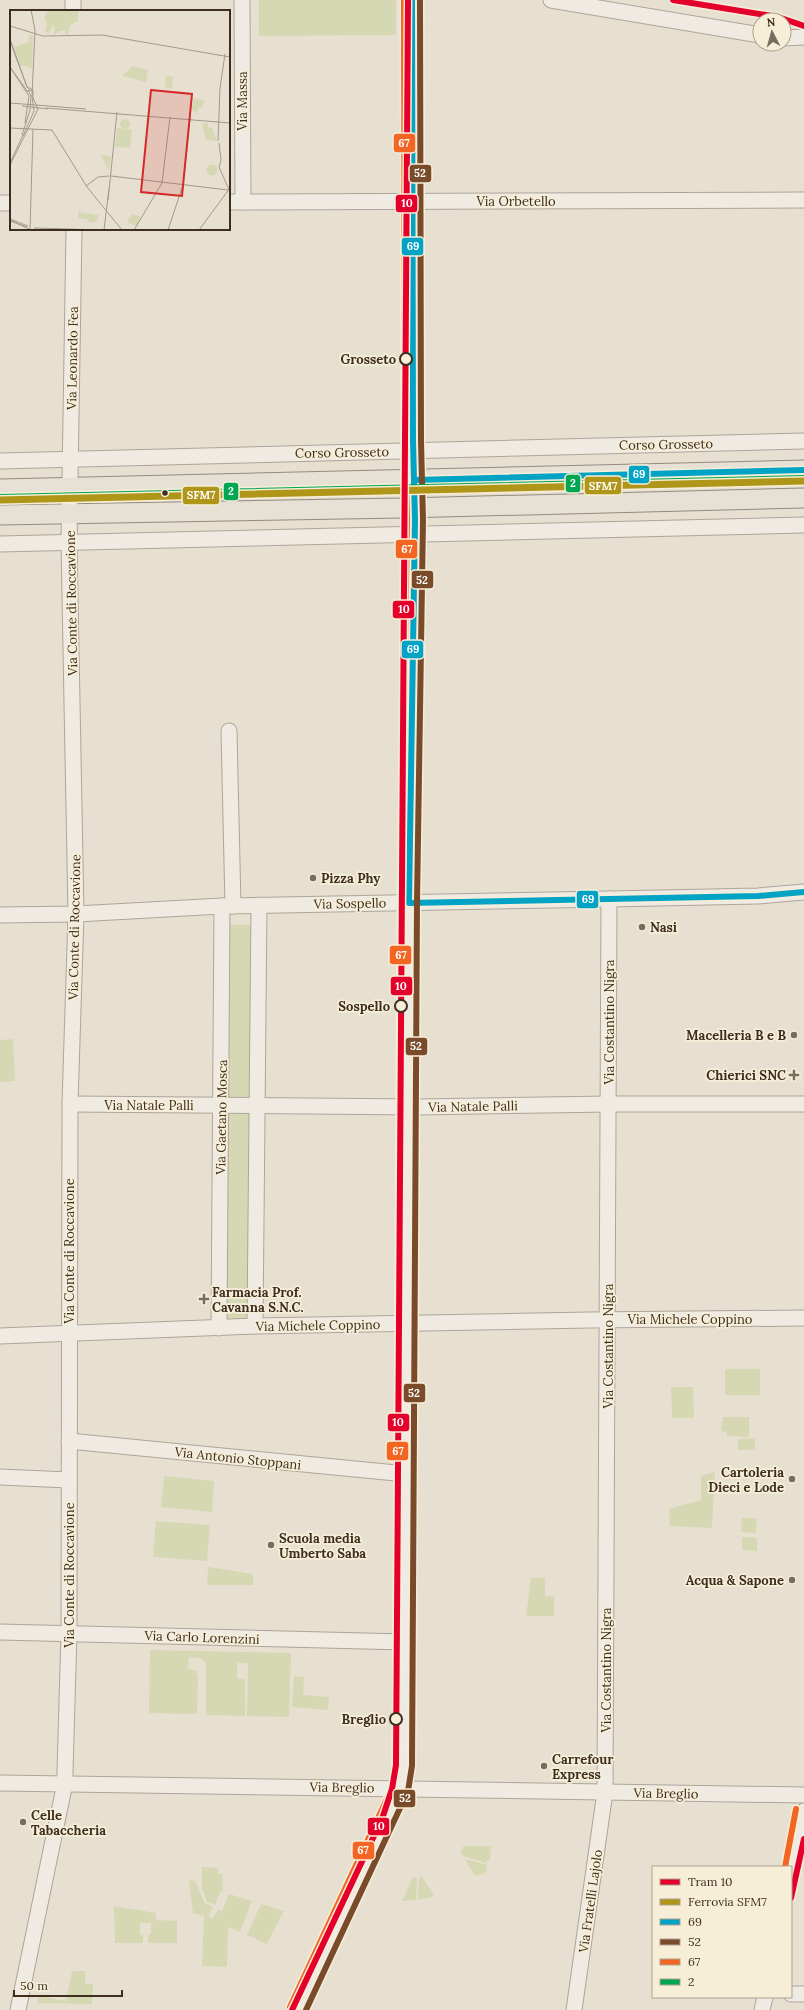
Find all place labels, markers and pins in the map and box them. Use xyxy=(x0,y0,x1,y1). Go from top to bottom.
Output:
place label: Grosseto xyxy=(340,351,396,368)
marker: Grosseto xyxy=(399,352,413,366)
unlabelled marker xyxy=(160,488,170,498)
place label: Pizza Phy xyxy=(321,870,381,887)
marker: Pizza Phy xyxy=(308,873,318,883)
place label: Nasi xyxy=(650,919,677,936)
marker: Nasi xyxy=(637,922,647,932)
place label: Sospello xyxy=(338,998,390,1015)
marker: Sospello xyxy=(394,999,408,1013)
place label: Macelleria B e B xyxy=(686,1027,786,1044)
marker: Macelleria B e B xyxy=(789,1030,799,1040)
place label: Chierici SNC xyxy=(706,1067,786,1084)
marker: Chierici SNC xyxy=(789,1070,799,1080)
place label: Farmacia Prof. Cavanna S.N.C. xyxy=(212,1284,304,1316)
marker: Farmacia Prof. Cavanna S.N.C. xyxy=(199,1294,209,1304)
place label: Cartoleria Dieci e Lode xyxy=(708,1464,784,1496)
marker: Cartoleria Dieci e Lode xyxy=(787,1474,797,1484)
place label: Scuola media Umberto Saba xyxy=(279,1530,366,1562)
marker: Scuola media Umberto Saba xyxy=(266,1540,276,1550)
place label: Acqua & Sapone xyxy=(686,1572,784,1589)
marker: Acqua & Sapone xyxy=(787,1575,797,1585)
place label: Breglio xyxy=(342,1711,386,1728)
marker: Breglio xyxy=(389,1712,403,1726)
place label: Carrefour Express xyxy=(552,1751,614,1783)
marker: Carrefour Express xyxy=(539,1761,549,1771)
place label: Celle Tabaccheria xyxy=(31,1807,106,1839)
marker: Celle Tabaccheria xyxy=(18,1817,28,1827)

